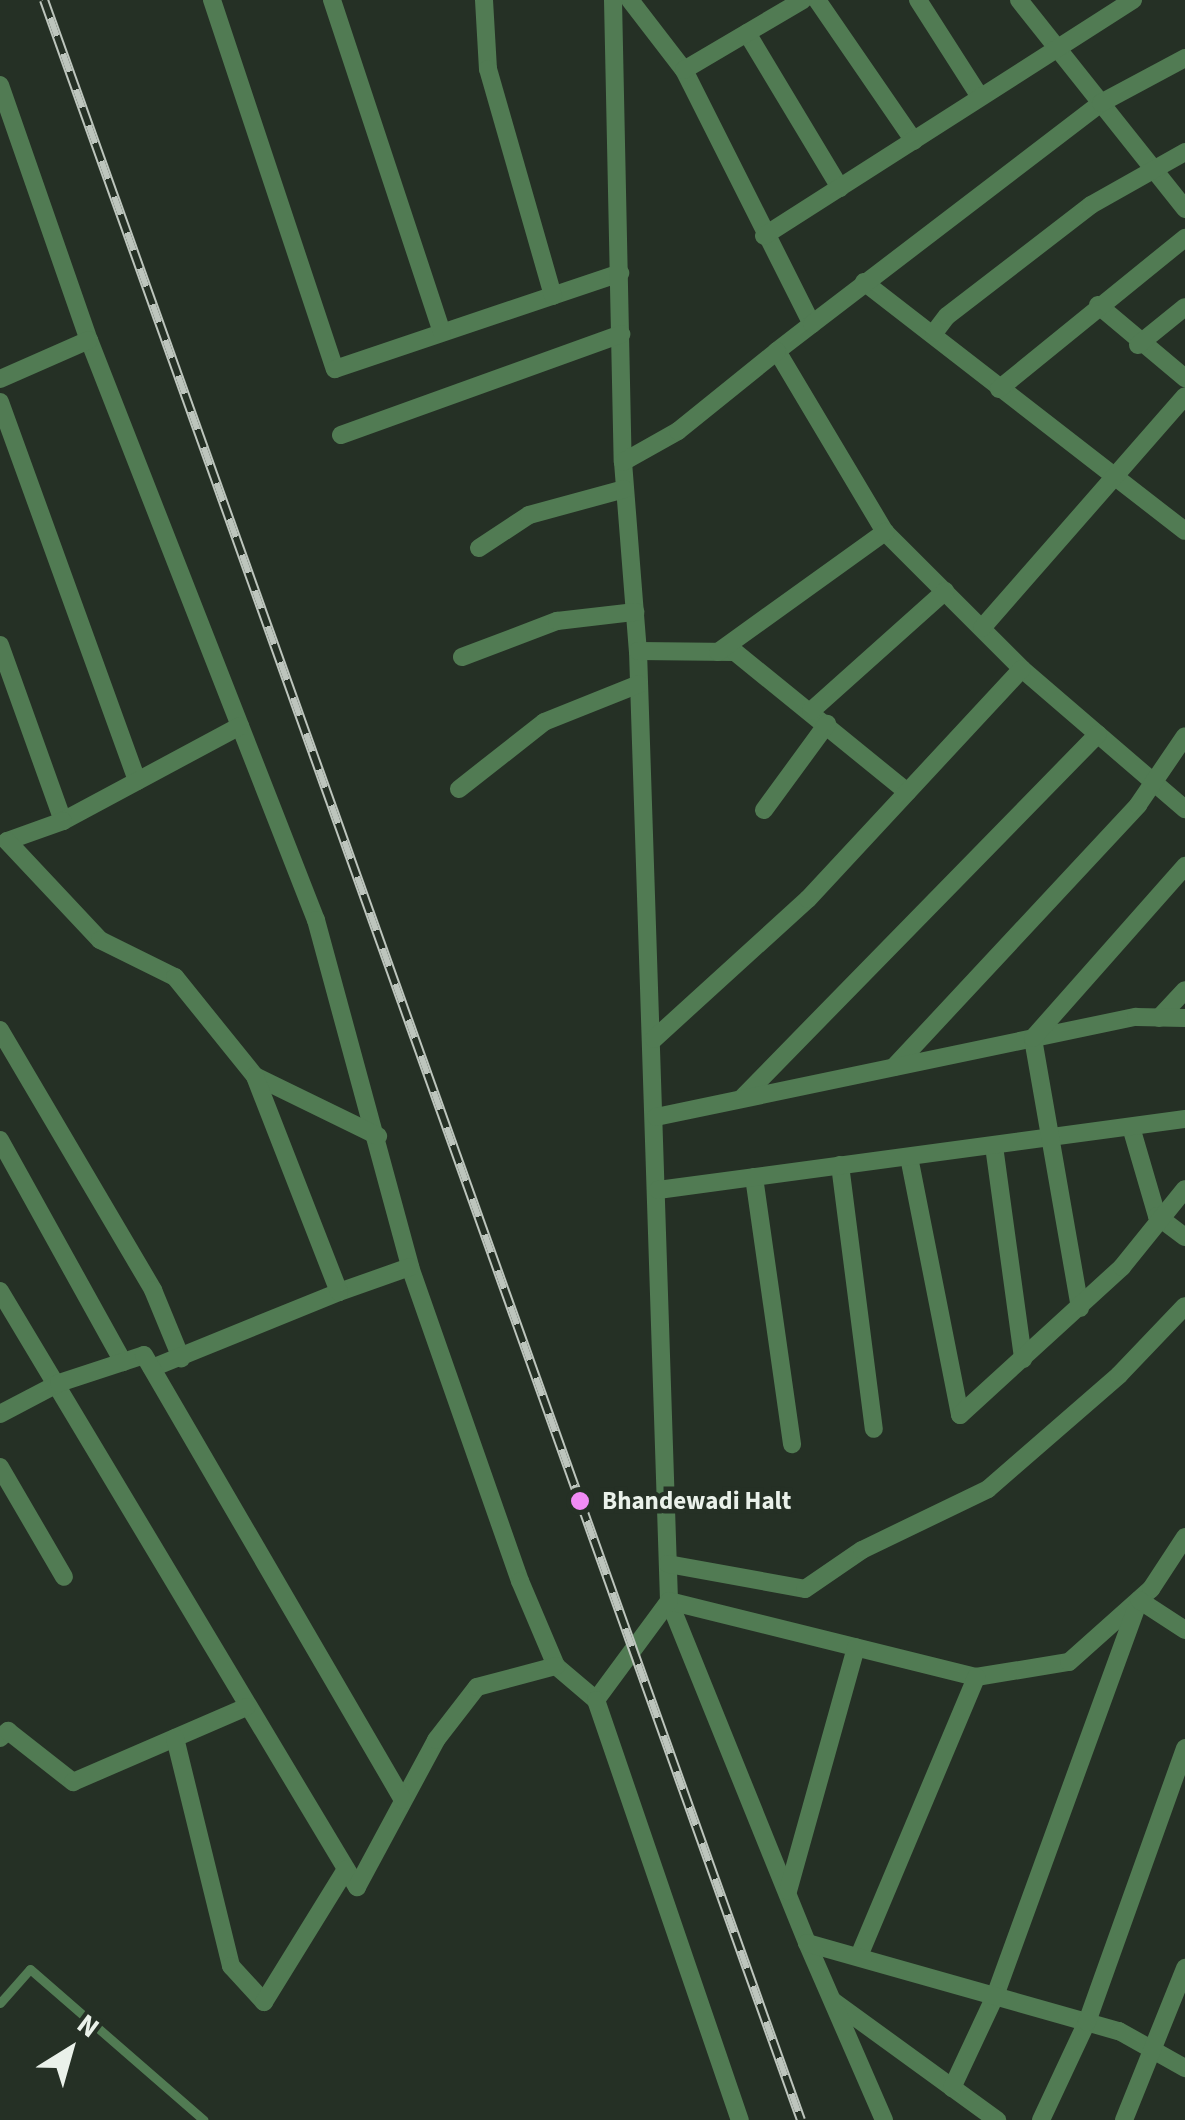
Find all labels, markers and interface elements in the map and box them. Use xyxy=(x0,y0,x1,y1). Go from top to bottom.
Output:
place label: Bhandewadi Halt xyxy=(602,1486,791,1516)
marker: Bhandewadi Halt xyxy=(567,1488,593,1514)
north arrow xyxy=(20,2000,120,2100)
text: N xyxy=(69,2004,108,2048)

